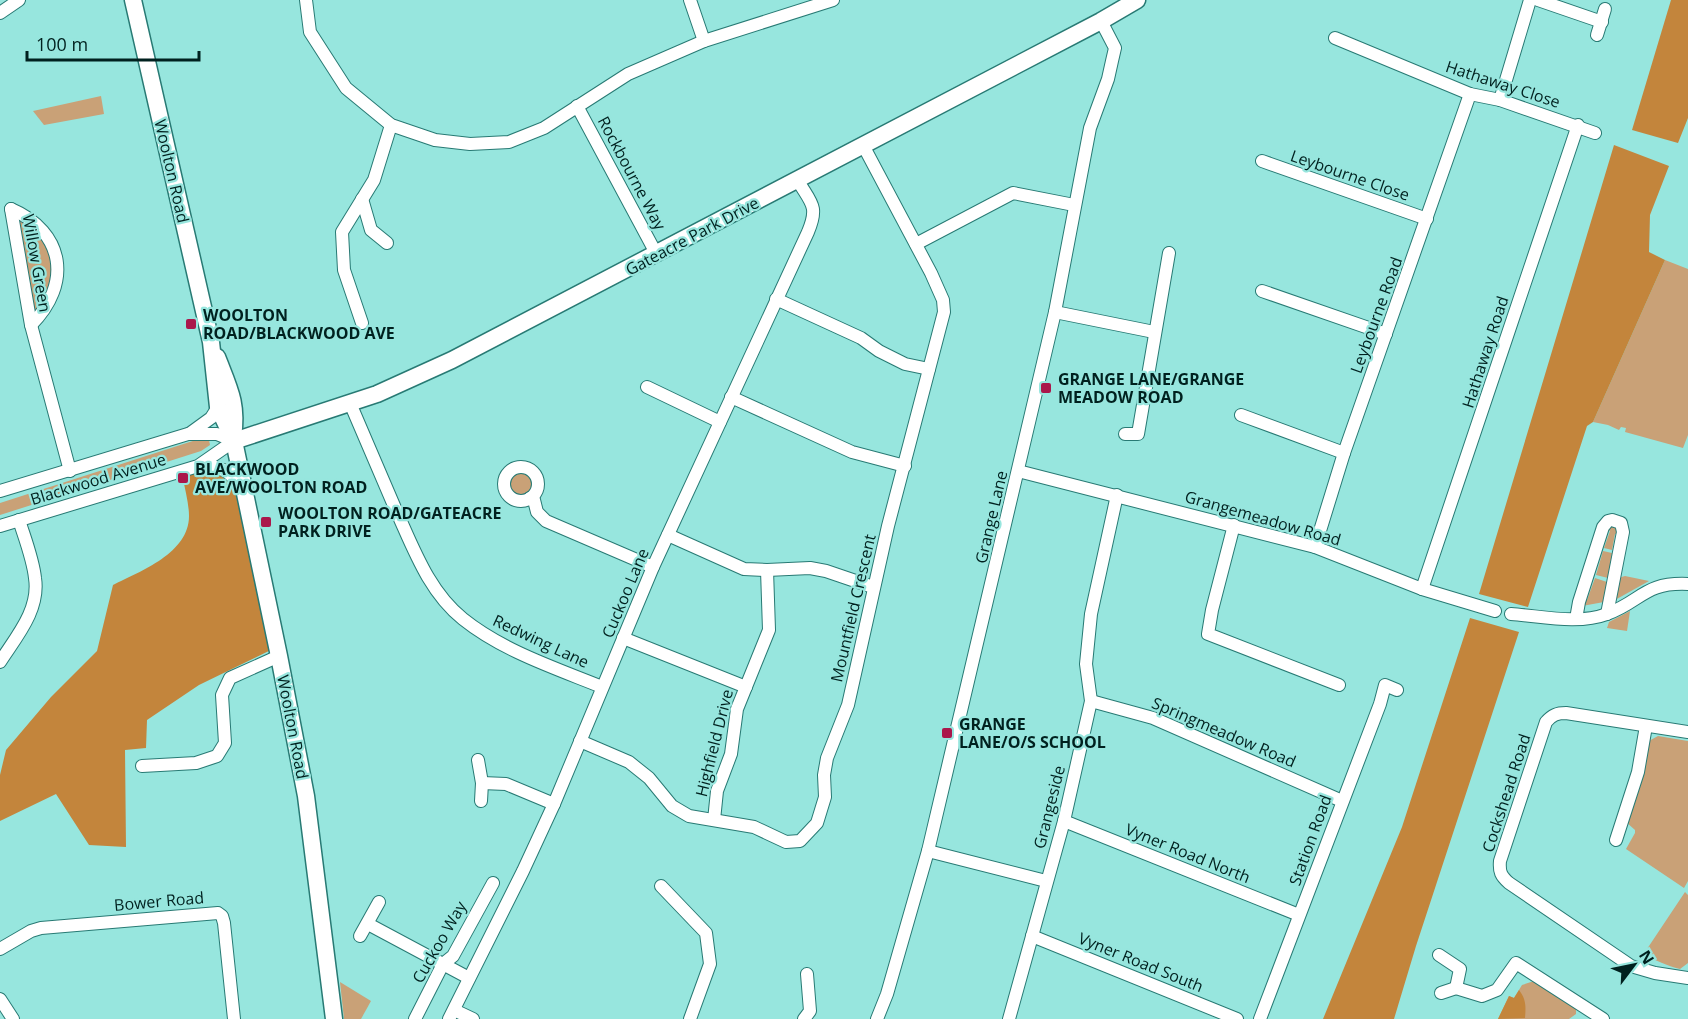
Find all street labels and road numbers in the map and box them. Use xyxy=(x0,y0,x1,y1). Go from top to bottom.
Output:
street label: Hathaway Close xyxy=(1443,55,1563,113)
street label: Rockbourne Way xyxy=(593,112,672,235)
street label: Woolton Road xyxy=(149,117,195,225)
street label: Leybourne Close xyxy=(1288,144,1412,206)
street label: Gateacre Park Drive xyxy=(621,191,763,281)
street label: Willow Green xyxy=(18,212,56,314)
street label: Leybourne Road xyxy=(1345,254,1407,376)
street label: Hathaway Road xyxy=(1457,293,1513,411)
street label: Blackwood Avenue xyxy=(28,448,168,510)
street label: Grange Lane xyxy=(970,468,1012,566)
street label: Grangemeadow Road xyxy=(1182,485,1344,551)
street label: Mountfield Crescent xyxy=(825,532,881,684)
street label: Cuckoo Lane xyxy=(596,545,654,641)
street label: Redwing Lane xyxy=(489,609,593,673)
street label: Woolton Road xyxy=(272,673,314,781)
street label: Highfield Drive xyxy=(690,687,738,799)
street label: Springmeadow Road xyxy=(1149,692,1299,772)
street label: Cockshead Road xyxy=(1477,731,1535,855)
street label: Grangeside xyxy=(1028,763,1070,851)
street label: Station Road xyxy=(1283,792,1337,888)
street label: Vyner Road North xyxy=(1122,818,1254,888)
street label: Bower Road xyxy=(113,886,205,916)
street label: Cuckoo Way xyxy=(407,896,472,987)
street label: Vyner Road South xyxy=(1075,927,1207,997)

